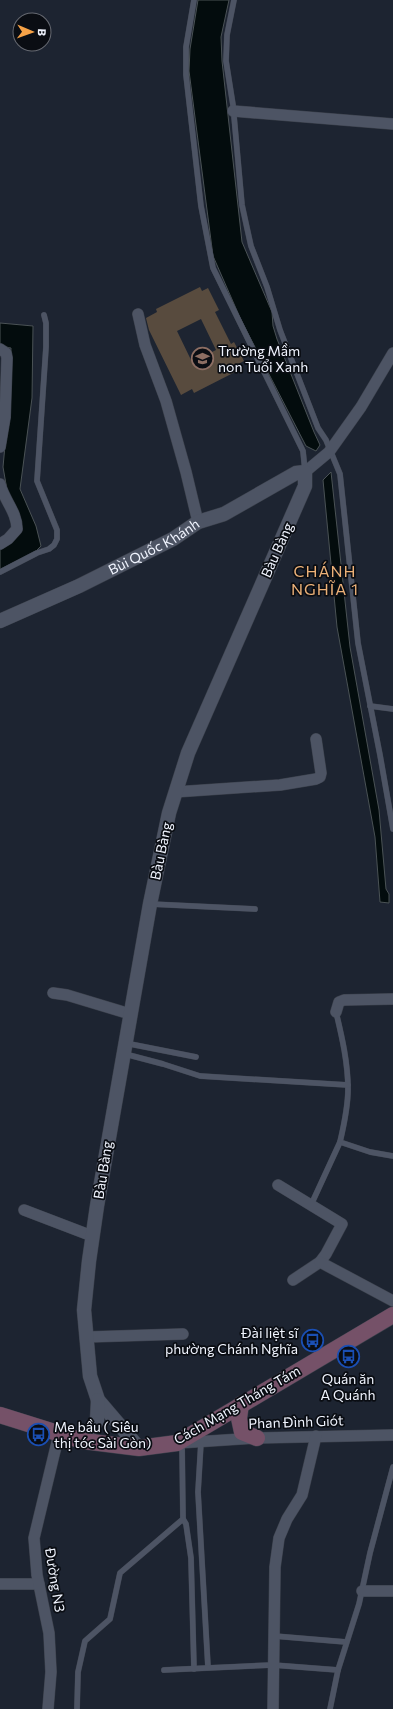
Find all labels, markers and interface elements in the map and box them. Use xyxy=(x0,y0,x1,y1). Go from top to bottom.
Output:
north arrow xyxy=(12,12,52,52)
text: B xyxy=(36,28,49,36)
place label: Trường Mầm non Tuổi Xanh xyxy=(218,342,308,375)
school or university icon: Trường Mầm non Tuổi Xanh xyxy=(189,346,215,372)
street label: Bùi Quốc Khánh xyxy=(105,515,202,578)
street label: Bàu Bàng xyxy=(257,519,296,580)
district label: CHÁNH NGHĨA 1 xyxy=(291,561,359,598)
street label: Bàu Bàng xyxy=(146,820,175,881)
street label: Bàu Bàng xyxy=(90,1139,116,1200)
place label: Đài liệt sĩ phường Chánh Nghĩa xyxy=(165,1324,299,1357)
bus stop icon: Đài liệt sĩ phường Chánh Nghĩa xyxy=(300,1328,326,1354)
bus stop icon: Quán ăn A Quánh xyxy=(335,1344,361,1370)
street label: Cách Mạng Tháng Tám xyxy=(171,1361,303,1448)
place label: Quán ăn A Quánh xyxy=(321,1370,375,1403)
street label: Phan Đình Giót xyxy=(248,1411,344,1432)
place label: Mẹ bầu ( Siêu thị tóc Sài Gòn) xyxy=(54,1418,151,1451)
bus stop icon: Mẹ bầu ( Siêu thị tóc Sài Gòn) xyxy=(26,1422,52,1448)
street label: Đường N3 xyxy=(42,1546,69,1613)

